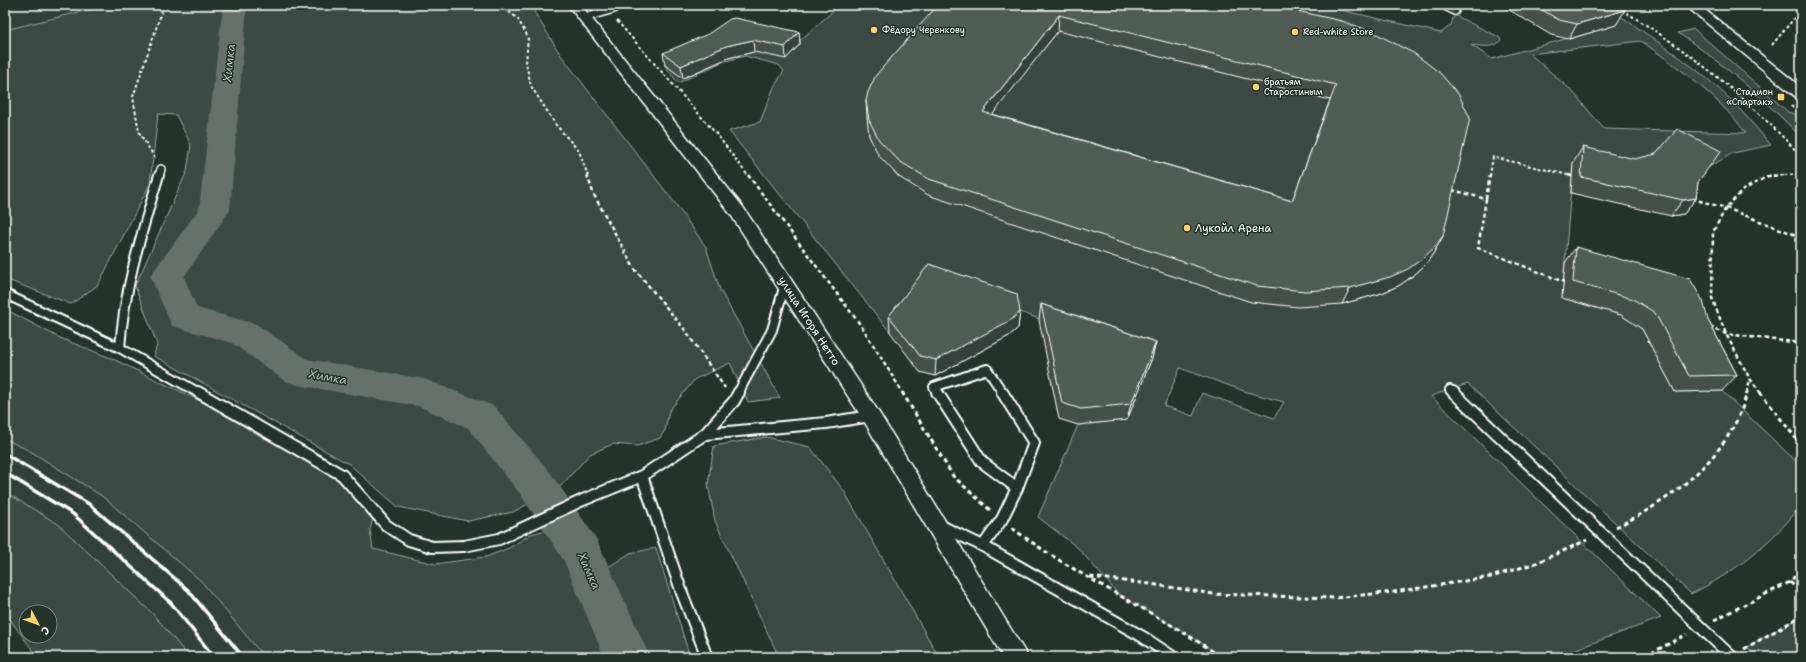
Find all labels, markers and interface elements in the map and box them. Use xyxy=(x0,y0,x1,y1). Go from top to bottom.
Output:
place label: Фёдору Черенкову xyxy=(882,24,965,36)
marker: Фёдору Черенкову xyxy=(869,25,879,35)
place label: Red-white Store xyxy=(1303,26,1373,38)
marker: Red-white Store xyxy=(1290,27,1300,37)
water label: Химка xyxy=(219,43,239,84)
place label: братьям Старостиным xyxy=(1264,76,1323,98)
marker: братьям Старостиным xyxy=(1251,82,1261,92)
place label: Стадион «Спартак» xyxy=(1726,86,1773,108)
marker: Стадион «Спартак» xyxy=(1776,92,1786,102)
place label: Лукойл Арена xyxy=(1195,221,1272,236)
marker: Лукойл Арена xyxy=(1182,223,1192,233)
street label: улица Игоря Нетто xyxy=(775,274,844,369)
water label: Химка xyxy=(307,366,348,388)
water label: Химка xyxy=(573,549,604,592)
north arrow xyxy=(18,604,58,644)
text: С xyxy=(37,623,53,638)

